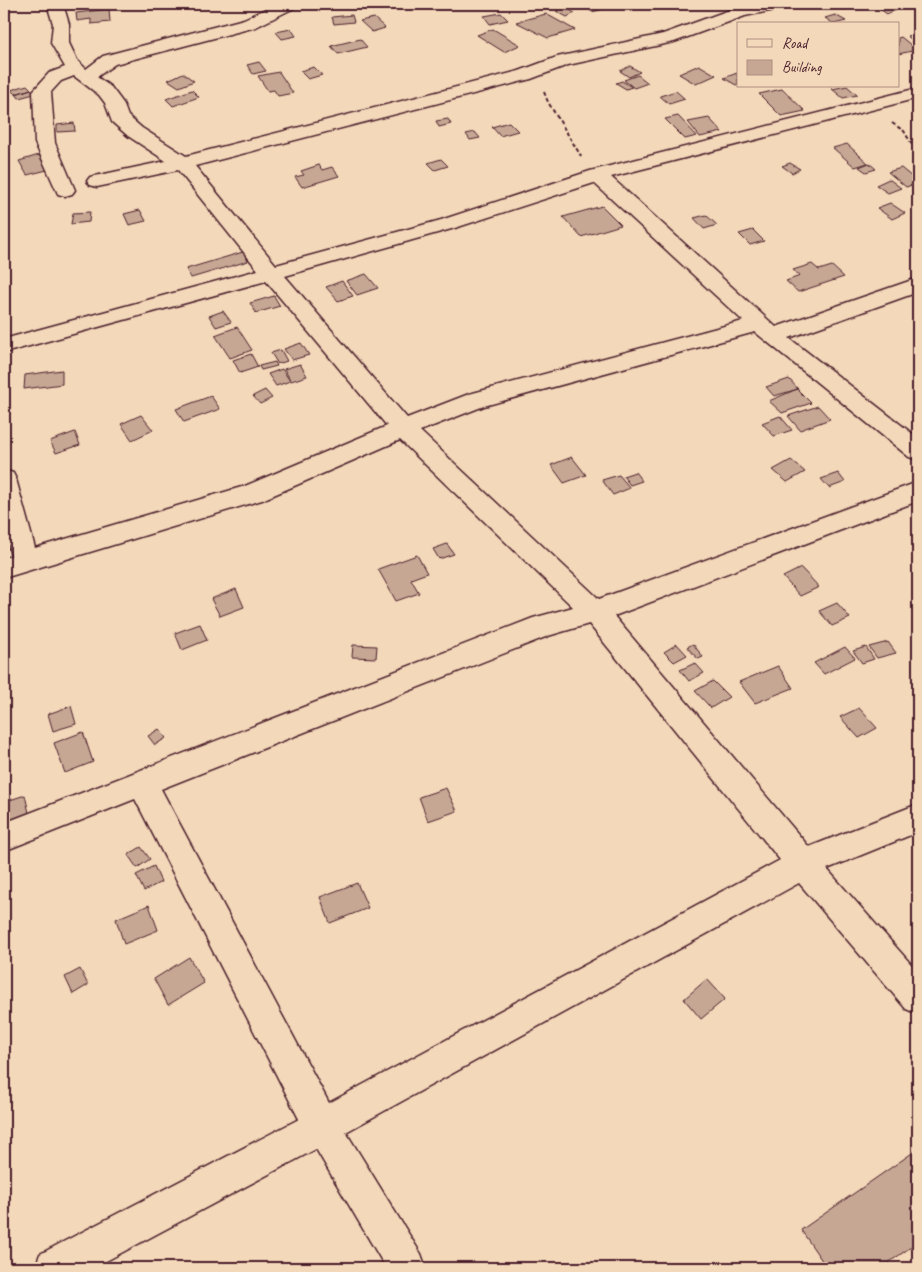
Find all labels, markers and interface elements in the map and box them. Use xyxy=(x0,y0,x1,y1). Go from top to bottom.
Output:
legend xyxy=(737,22,900,88)
text: Road xyxy=(782,34,809,53)
text: Building xyxy=(782,58,822,77)

